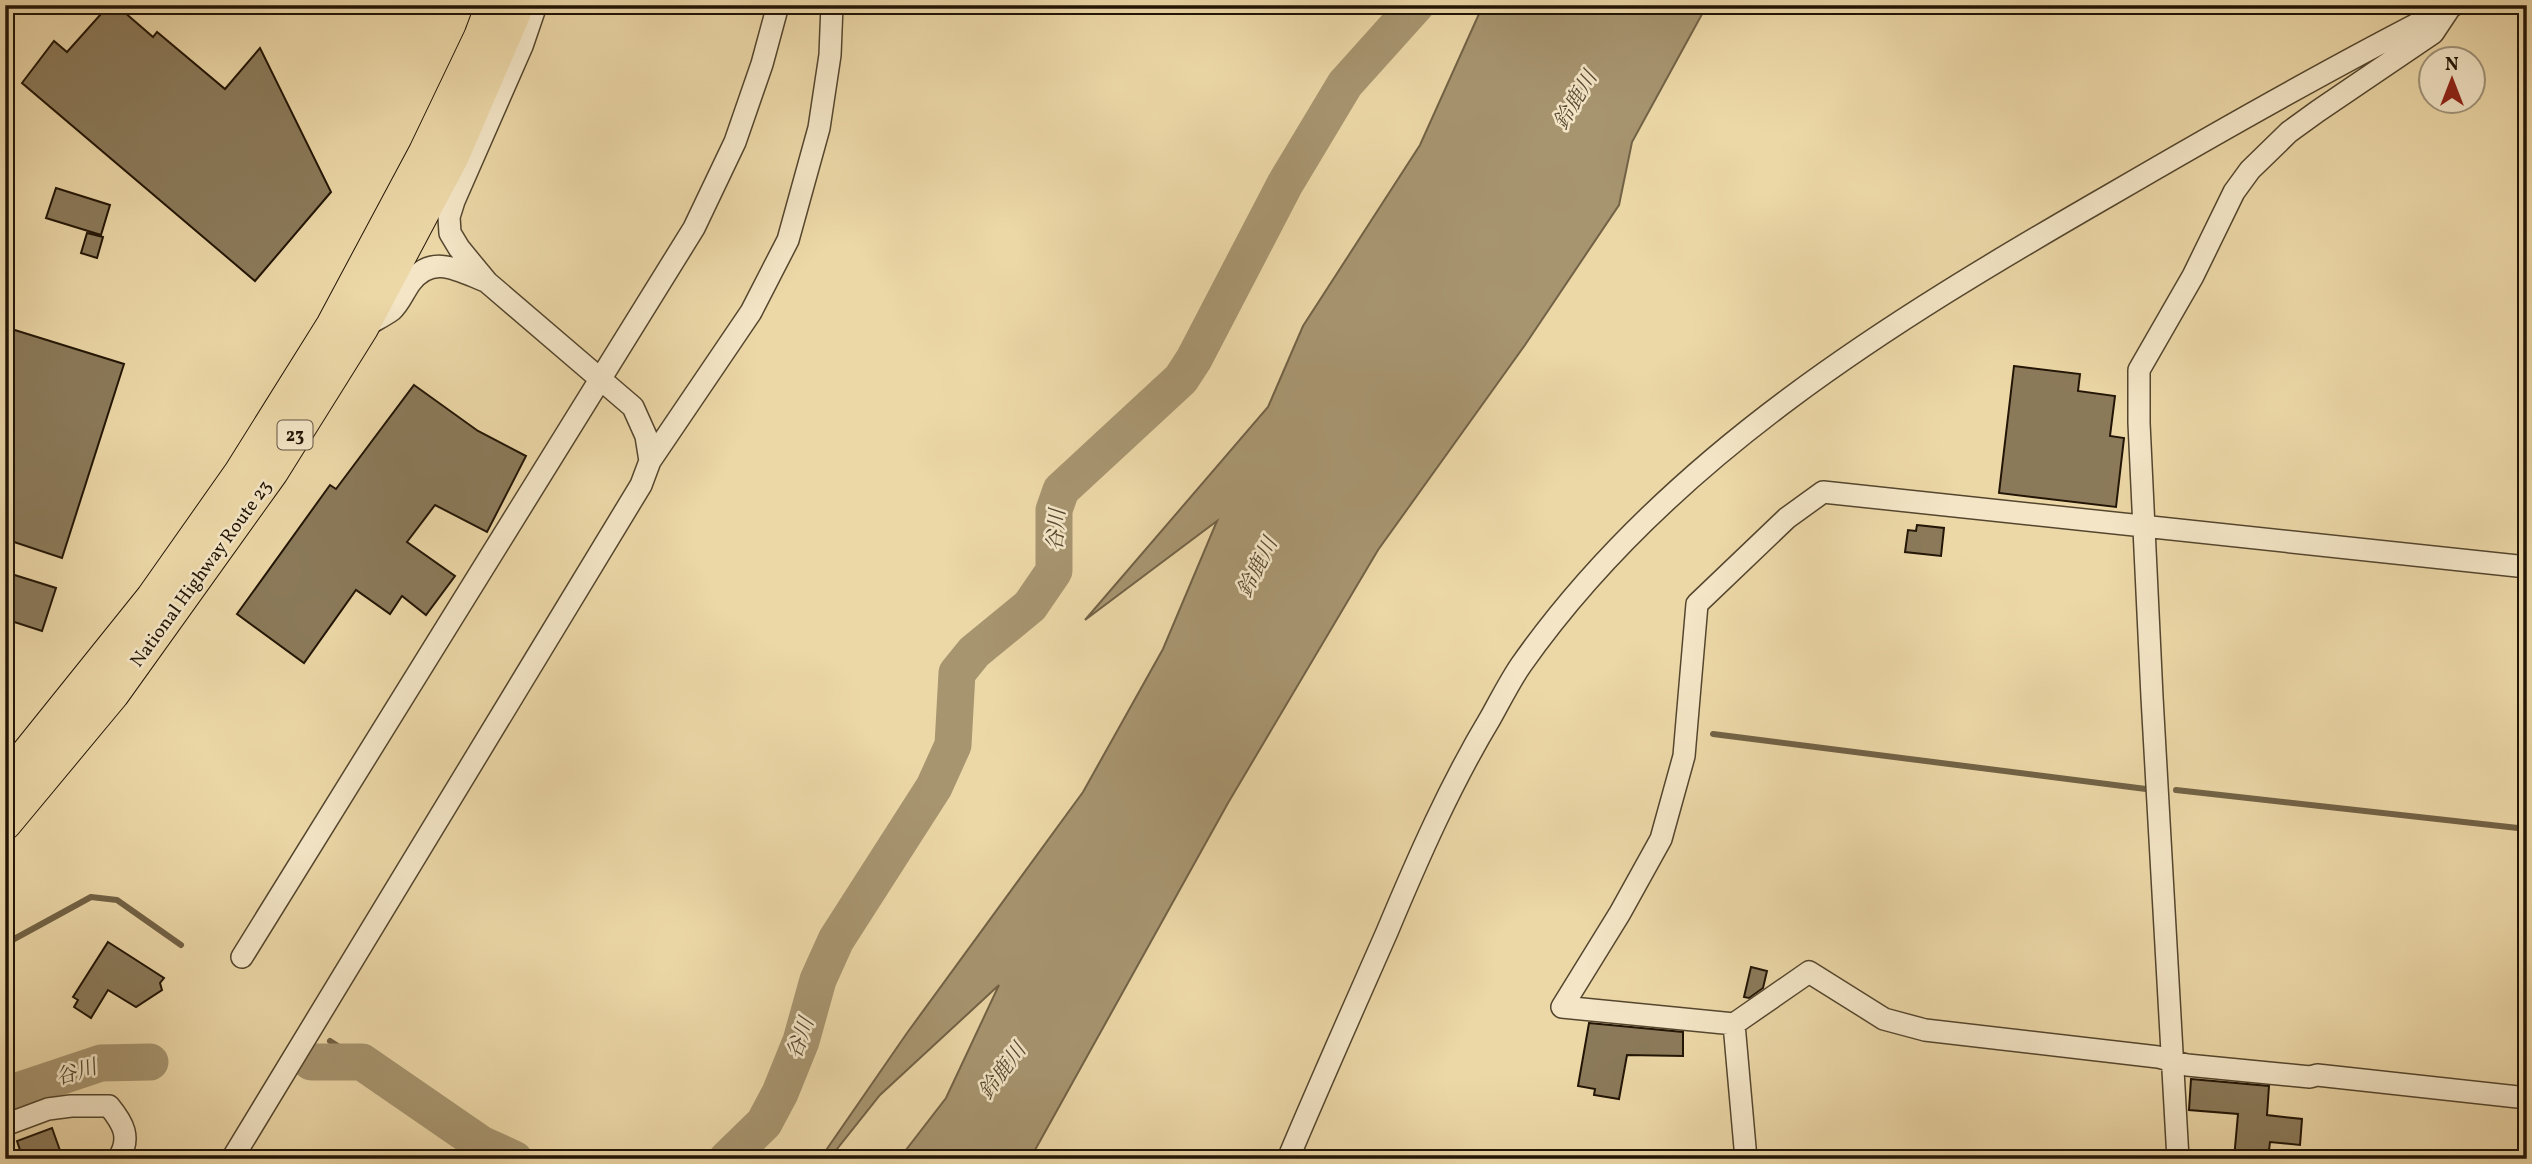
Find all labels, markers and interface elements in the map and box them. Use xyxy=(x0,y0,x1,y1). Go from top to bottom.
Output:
north arrow xyxy=(2416,46,2486,116)
text: N xyxy=(2445,52,2459,78)
water label: 鈴鹿川 xyxy=(1548,65,1606,135)
road number: 23 xyxy=(278,421,312,450)
street label: National Highway Route 23 xyxy=(125,475,278,673)
water label: 谷川 xyxy=(1042,506,1074,552)
water label: 鈴鹿川 xyxy=(1231,531,1286,602)
water label: 谷川 xyxy=(781,1012,823,1063)
water label: 鈴鹿川 xyxy=(973,1036,1035,1106)
water label: 谷川 xyxy=(52,1053,103,1093)

